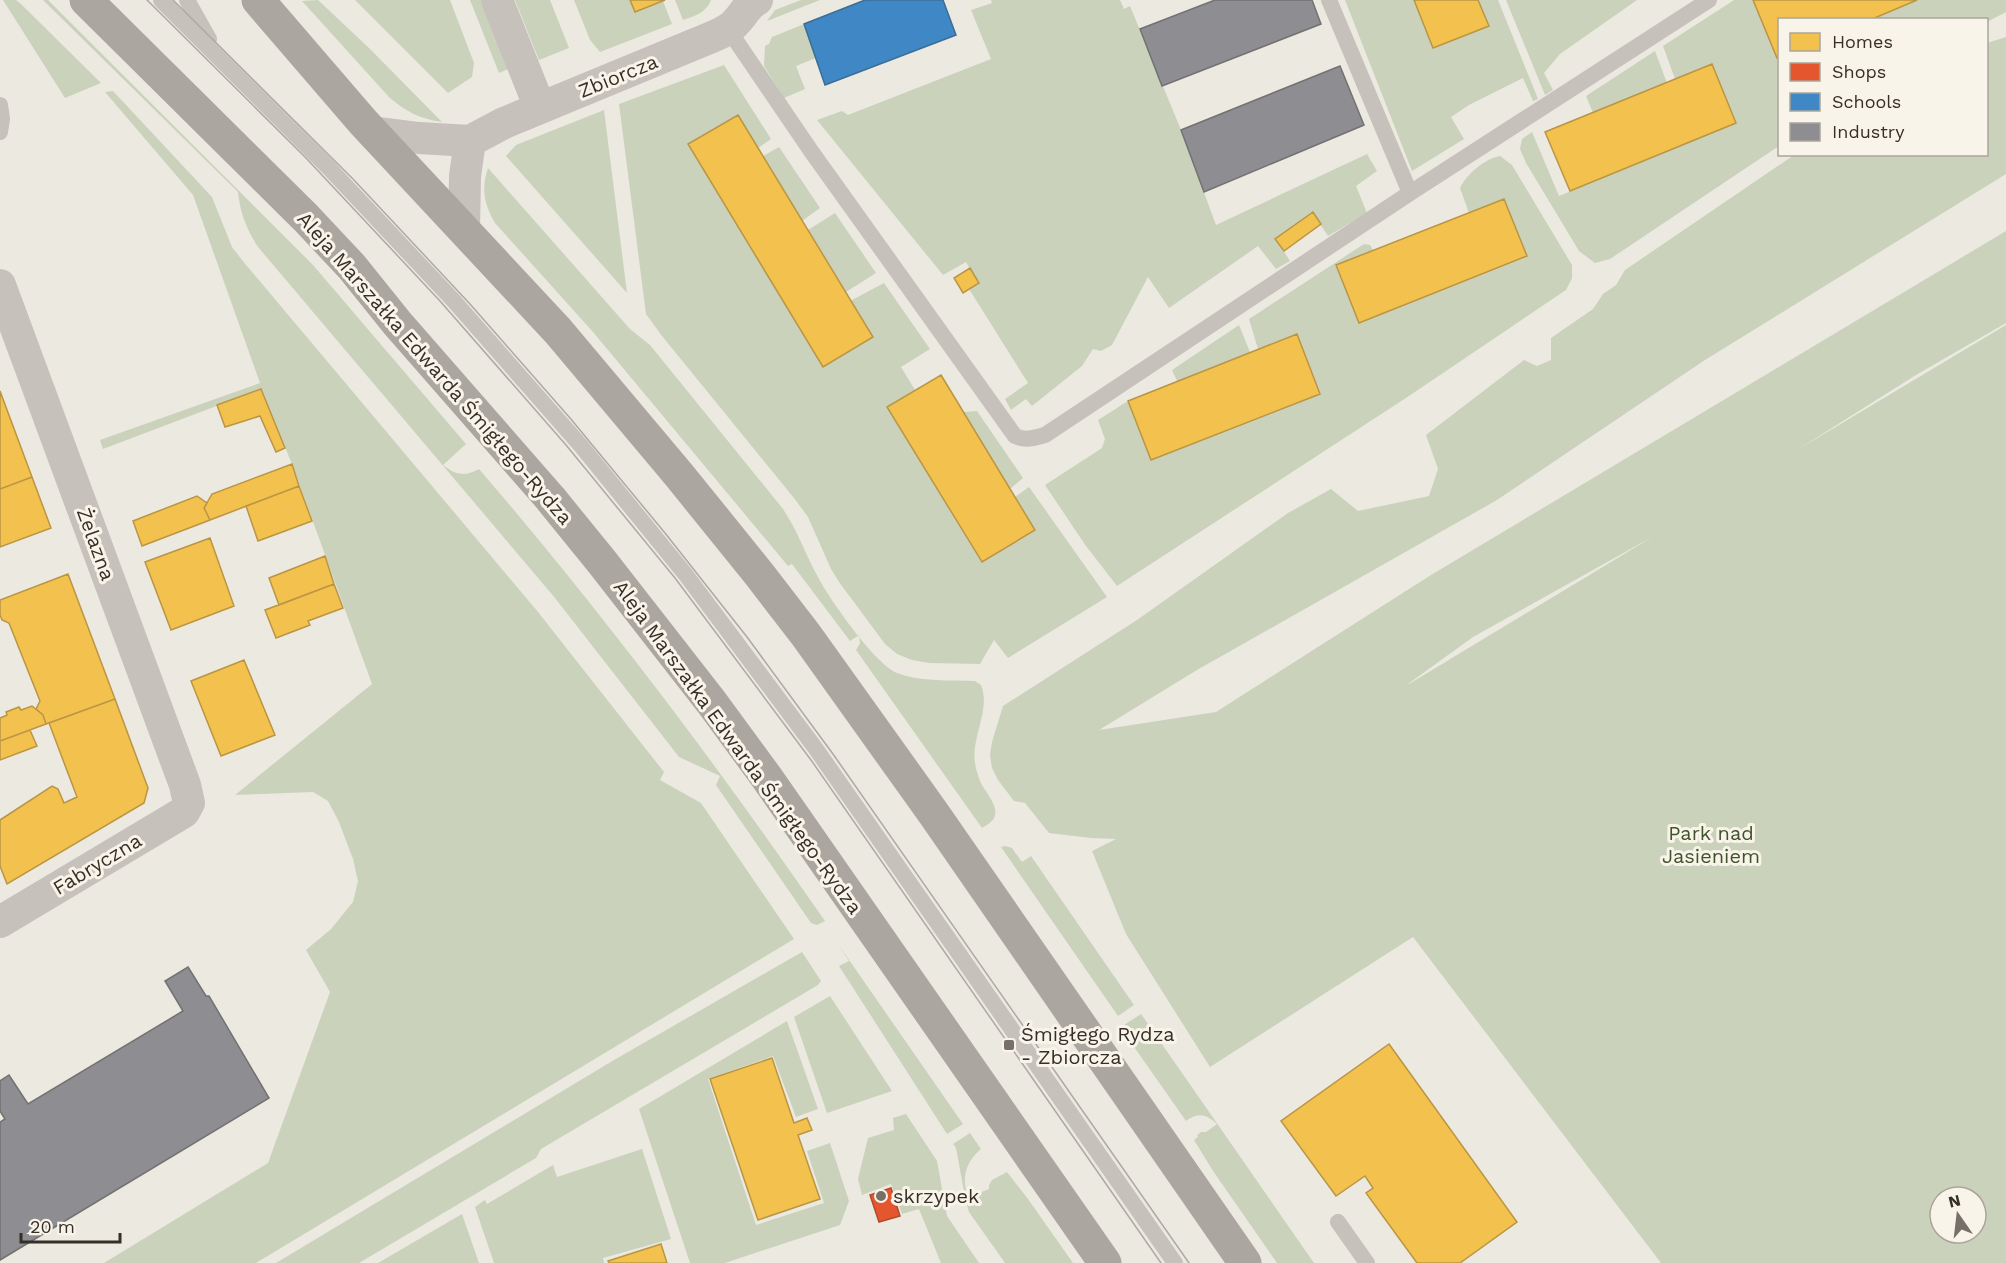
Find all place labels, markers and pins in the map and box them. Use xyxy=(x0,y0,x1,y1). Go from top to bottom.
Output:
place label: Śmigłego Rydza - Zbiorcza xyxy=(1021,1022,1175,1069)
marker: Śmigłego Rydza - Zbiorcza xyxy=(1002,1038,1016,1052)
place label: skrzypek xyxy=(893,1184,979,1208)
marker: skrzypek xyxy=(874,1189,888,1203)

